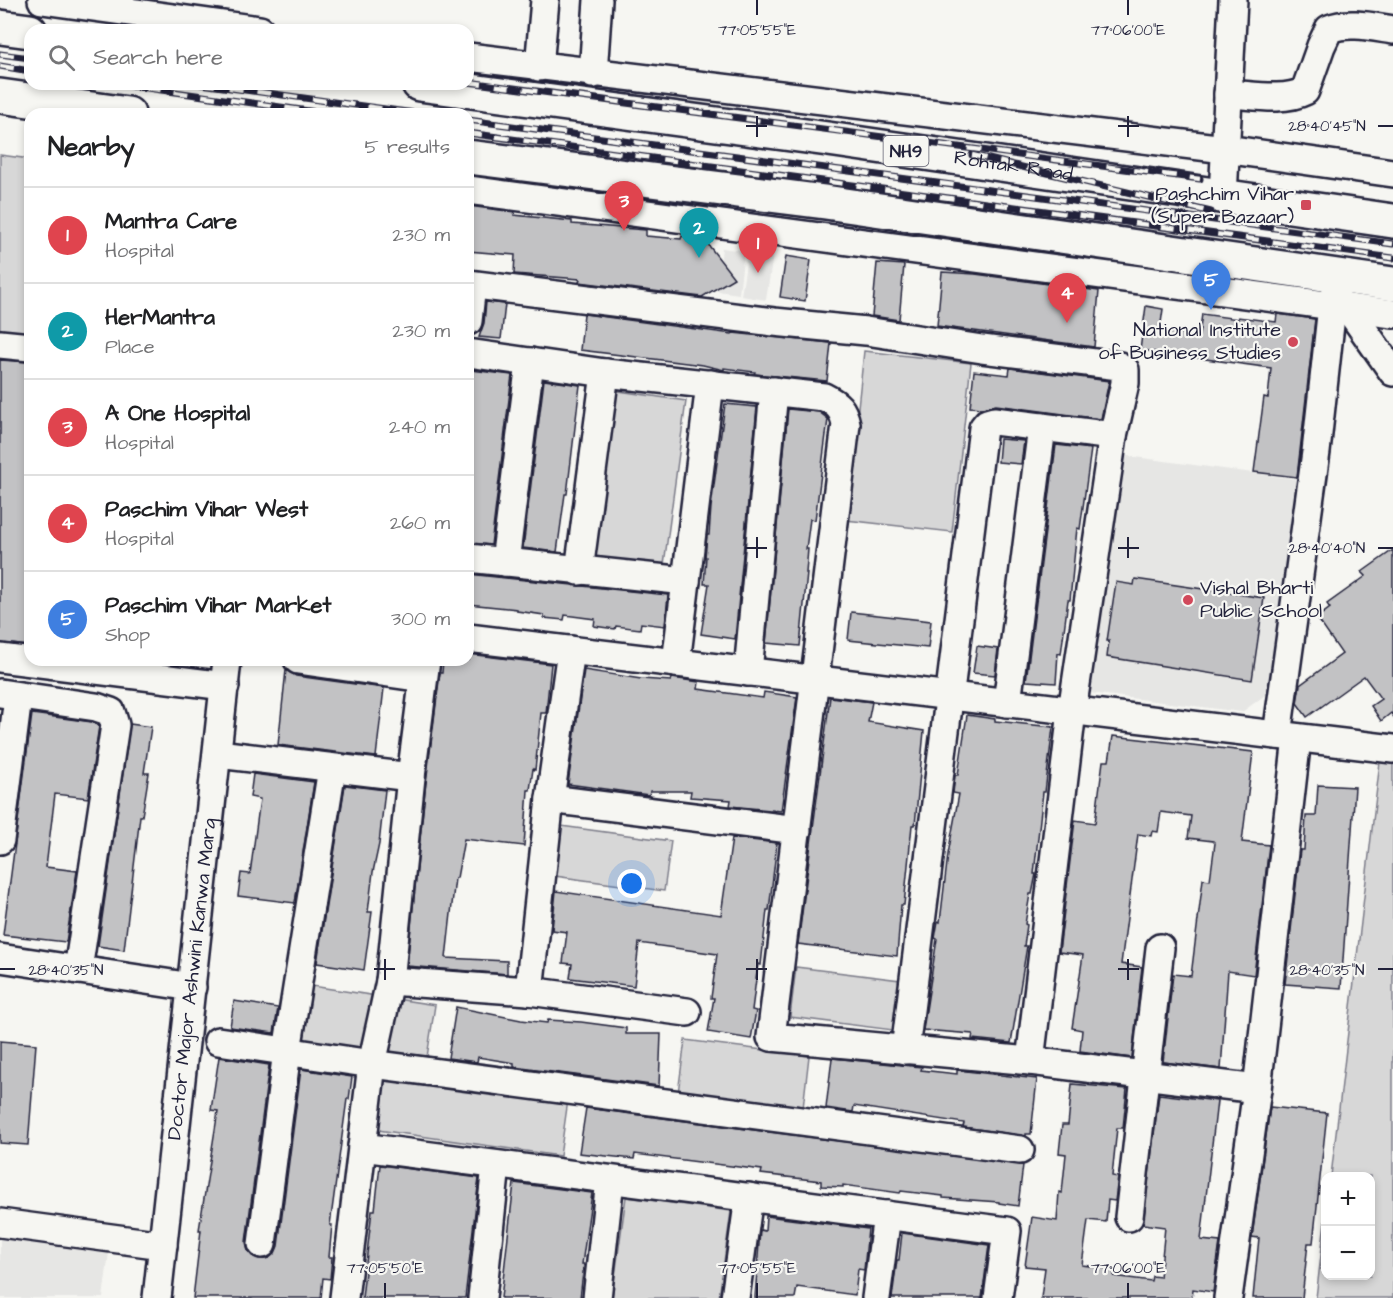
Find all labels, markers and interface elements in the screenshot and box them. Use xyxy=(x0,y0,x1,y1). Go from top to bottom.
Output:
text: 77°05'55"E xyxy=(718,20,796,41)
text: 77°06'00"E xyxy=(1091,20,1165,41)
search box xyxy=(24,24,474,90)
icon: search xyxy=(45,41,78,74)
text: Search here xyxy=(93,42,223,73)
text: 28°40'45"N xyxy=(1288,116,1366,137)
text: Nearby xyxy=(48,129,135,165)
text: 5 results xyxy=(365,133,450,161)
road number: NH9 xyxy=(884,136,928,166)
street label: Rohtak Road xyxy=(952,143,1075,188)
place label: Pashchim Vihar (Super Bazaar) xyxy=(1151,180,1294,231)
pin: 3 xyxy=(604,182,644,231)
marker: Pashchim Vihar (Super Bazaar) xyxy=(1299,198,1313,212)
text: Mantra Care xyxy=(105,206,237,237)
pin: 2 xyxy=(680,208,718,258)
text: 1 xyxy=(66,221,69,249)
text: 230 m xyxy=(392,221,450,249)
pin: 1 xyxy=(738,224,777,273)
text: Hospital xyxy=(105,237,174,265)
pin: 5 xyxy=(1192,260,1230,310)
pin: 4 xyxy=(1048,274,1086,323)
text: HerMantra xyxy=(105,302,215,333)
place label: National Institute of Business Studies xyxy=(1098,316,1281,367)
text: 2 xyxy=(62,317,73,345)
text: 230 m xyxy=(392,317,450,345)
text: Place xyxy=(105,333,155,361)
marker: National Institute of Business Studies xyxy=(1286,335,1300,349)
text: A One Hospital xyxy=(105,398,250,429)
text: 3 xyxy=(62,413,73,441)
text: 240 m xyxy=(389,413,450,441)
text: Hospital xyxy=(105,429,174,457)
text: Paschim Vihar West xyxy=(105,494,308,525)
text: 4 xyxy=(61,509,74,537)
text: 260 m xyxy=(390,509,450,537)
text: Hospital xyxy=(105,525,174,553)
text: 28°40'40"N xyxy=(1289,538,1365,559)
place label: Vishal Bharti Public School xyxy=(1200,574,1322,625)
text: Paschim Vihar Market xyxy=(105,590,331,621)
marker: Vishal Bharti Public School xyxy=(1181,593,1195,607)
text: 5 xyxy=(60,605,75,633)
text: 300 m xyxy=(391,605,450,633)
text: Shop xyxy=(105,621,150,649)
street label: Doctor Major Ashwini Kanwa Marg xyxy=(160,817,225,1141)
your location xyxy=(617,869,646,898)
text: 28°40'35"N xyxy=(29,960,103,981)
text: 28°40'35"N xyxy=(1290,960,1364,981)
map controls xyxy=(1321,1172,1375,1280)
button: + xyxy=(1321,1172,1375,1226)
button: − xyxy=(1321,1226,1375,1280)
text: 77°05'50"E xyxy=(347,1258,424,1279)
text: 77°05'55"E xyxy=(718,1258,796,1279)
text: 77°06'00"E xyxy=(1091,1258,1165,1279)

